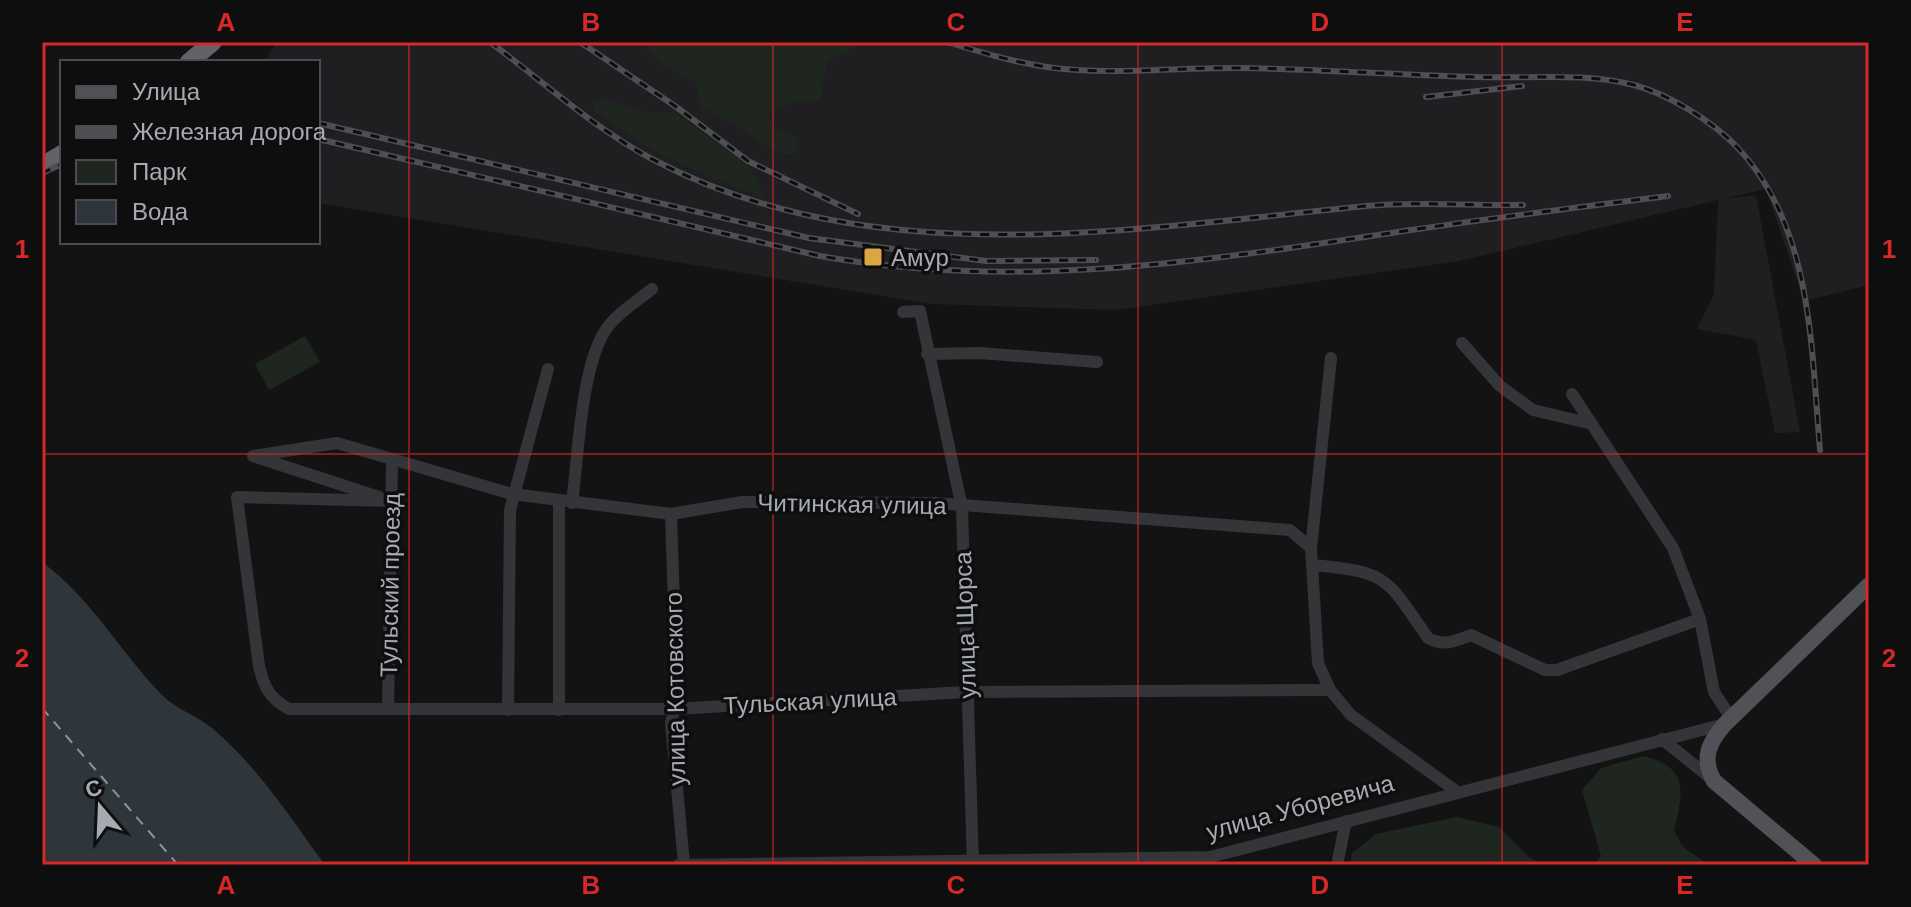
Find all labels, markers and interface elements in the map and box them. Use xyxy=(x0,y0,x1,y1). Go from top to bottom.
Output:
text: A xyxy=(217,7,236,37)
text: B xyxy=(582,7,600,37)
text: C xyxy=(947,7,966,37)
text: D xyxy=(1311,7,1329,37)
text: E xyxy=(1676,7,1694,37)
legend xyxy=(60,60,320,244)
text: Улица xyxy=(132,78,201,105)
text: Железная дорога xyxy=(132,118,327,145)
text: Парк xyxy=(132,158,187,185)
text: Вода xyxy=(132,198,189,225)
text: 1 xyxy=(15,234,29,264)
text: 1 xyxy=(1882,234,1896,264)
place label: Амур xyxy=(891,244,949,271)
marker: Амур xyxy=(862,246,884,268)
street label: Читинская улица xyxy=(757,489,947,519)
street label: Тульский проезд xyxy=(375,493,405,677)
street label: улица Щорса xyxy=(949,550,981,699)
street label: улица Котовского xyxy=(660,592,690,786)
text: 2 xyxy=(15,643,29,673)
text: 2 xyxy=(1882,643,1896,673)
street label: Тульская улица xyxy=(723,683,898,719)
north arrow xyxy=(60,767,140,847)
street label: улица Уборевича xyxy=(1203,769,1397,845)
text: С xyxy=(82,774,105,803)
text: A xyxy=(217,870,236,900)
text: B xyxy=(582,870,600,900)
text: C xyxy=(947,870,966,900)
text: D xyxy=(1311,870,1329,900)
text: E xyxy=(1676,870,1694,900)

